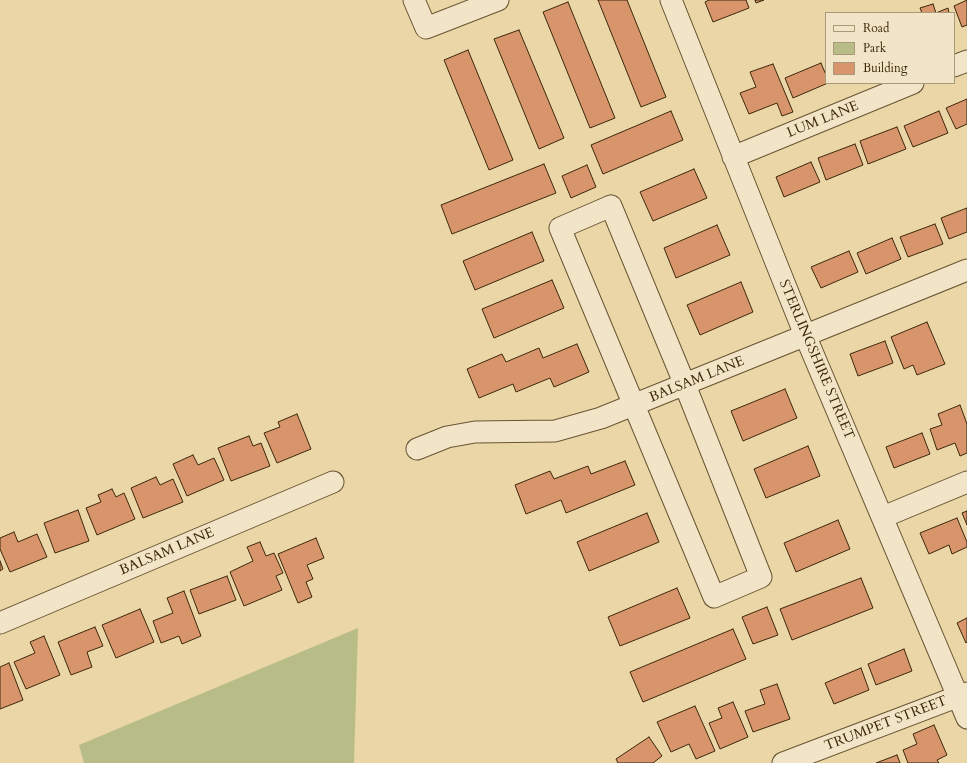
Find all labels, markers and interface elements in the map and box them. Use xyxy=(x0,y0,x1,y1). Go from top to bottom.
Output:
legend xyxy=(825,12,955,84)
text: Road xyxy=(863,20,889,36)
text: Park xyxy=(863,40,886,56)
text: Building xyxy=(863,60,907,76)
street label: LUM LANE xyxy=(785,98,861,142)
street label: STERLINGSHIRE STREET xyxy=(775,278,857,442)
street label: BALSAM LANE xyxy=(647,353,747,407)
street label: BALSAM LANE xyxy=(117,525,217,579)
street label: TRUMPET STREET xyxy=(822,693,950,755)

